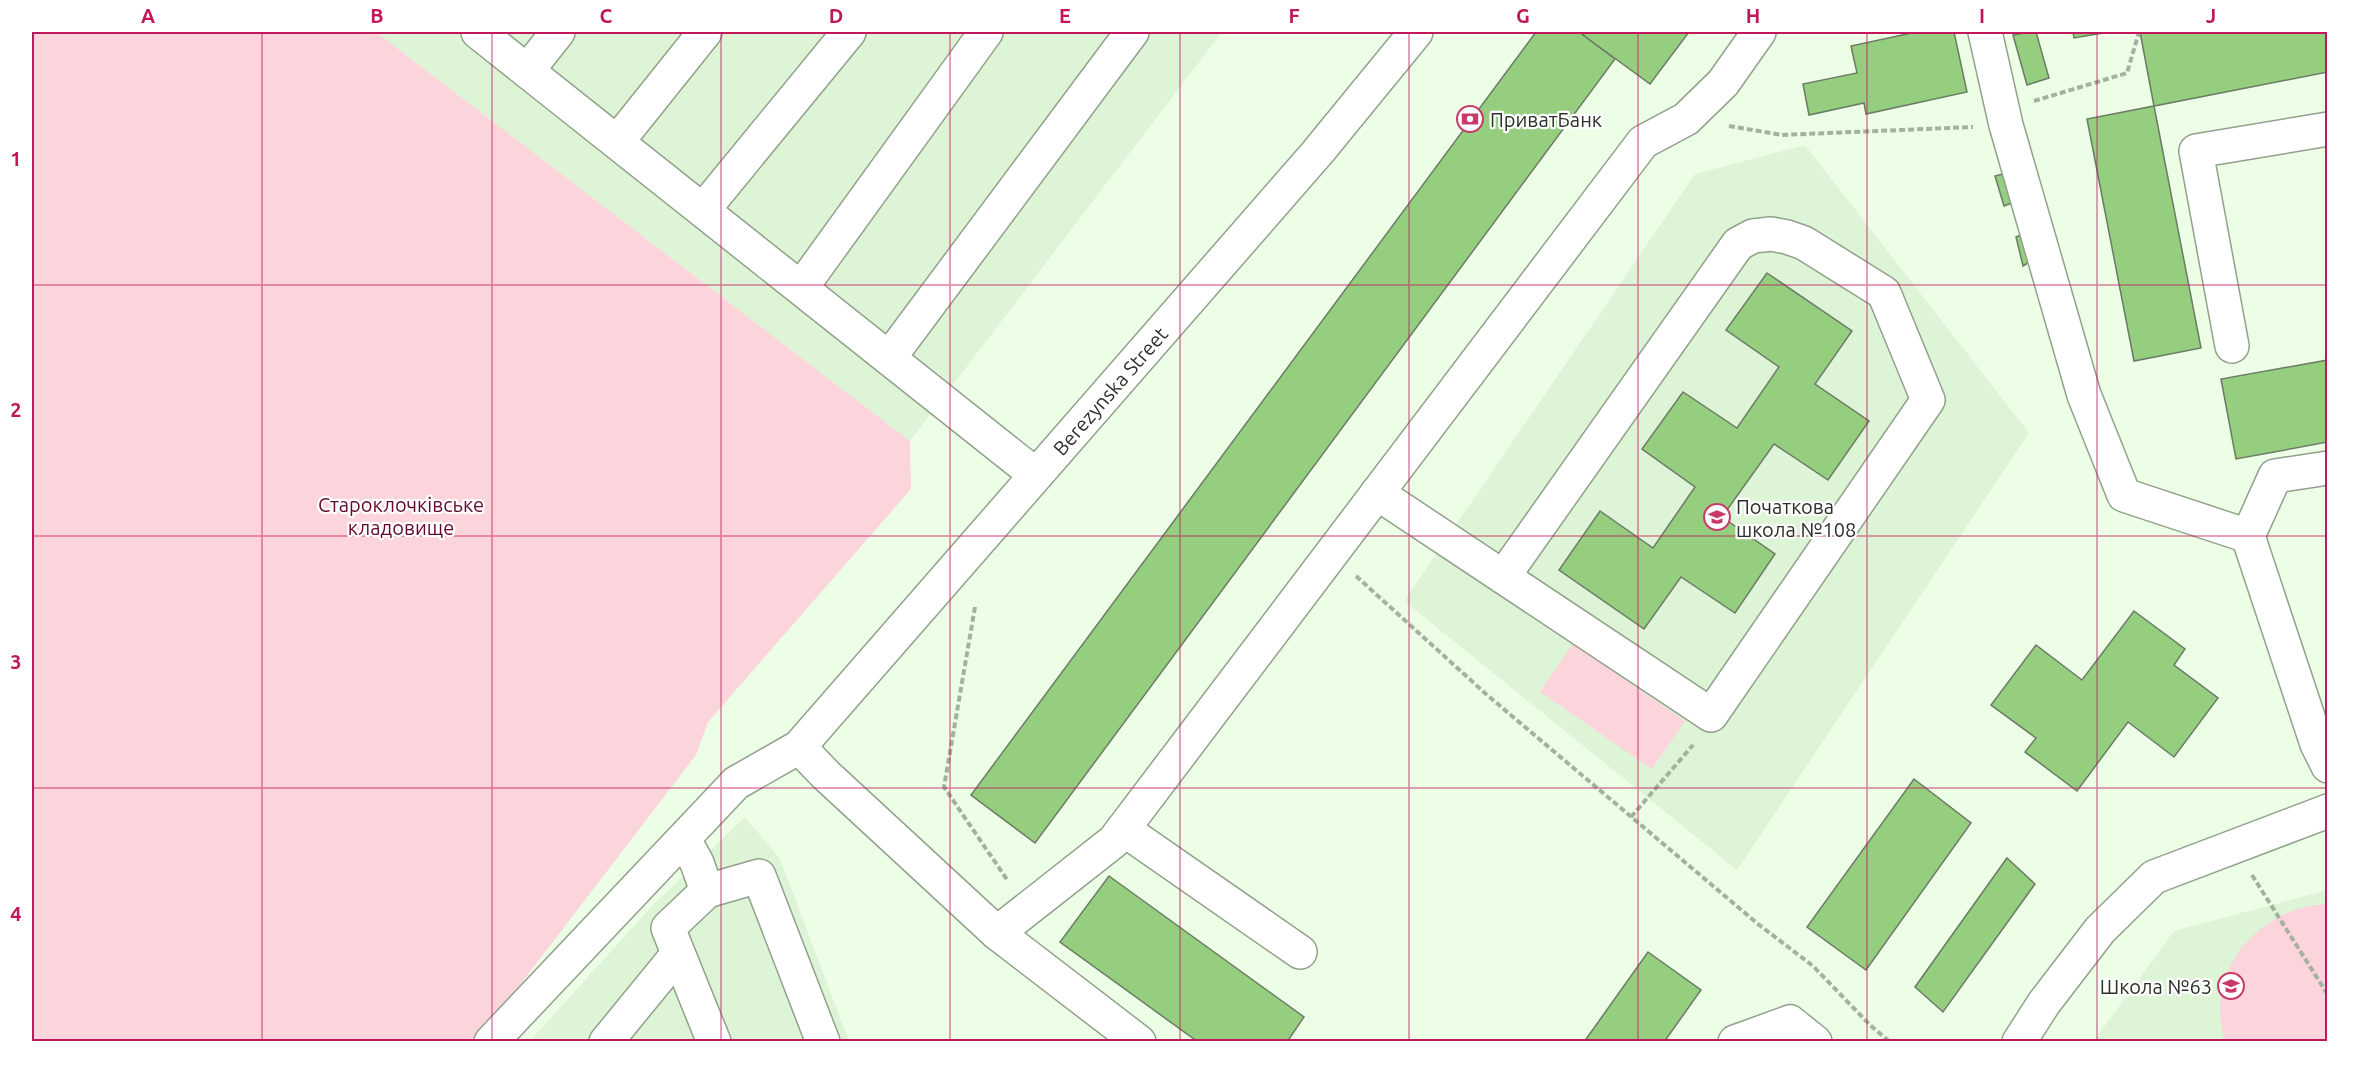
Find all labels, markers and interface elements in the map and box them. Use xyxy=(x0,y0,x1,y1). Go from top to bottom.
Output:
text: A xyxy=(141,4,155,27)
text: B xyxy=(370,4,384,27)
text: C xyxy=(600,4,613,27)
text: D xyxy=(829,4,843,27)
text: E xyxy=(1059,4,1071,27)
text: F xyxy=(1288,4,1300,27)
text: G xyxy=(1516,4,1530,27)
text: H xyxy=(1746,4,1760,27)
text: I xyxy=(1979,4,1985,27)
text: J xyxy=(2206,4,2216,27)
bank icon: ПриватБанк xyxy=(1455,104,1485,134)
place label: ПриватБанк xyxy=(1490,108,1602,131)
text: 1 xyxy=(10,147,22,170)
street label: Berezynska Street xyxy=(1048,322,1172,459)
text: 2 xyxy=(10,398,22,421)
park label: Староклочківське кладовище xyxy=(318,493,484,539)
place label: Початкова школа №108 xyxy=(1736,495,1856,541)
school or university icon: Початкова школа №108 xyxy=(1702,502,1732,532)
text: 3 xyxy=(10,650,22,673)
text: 4 xyxy=(10,902,22,925)
school or university icon: Школа №63 xyxy=(2216,971,2246,1001)
place label: Школа №63 xyxy=(2100,975,2212,998)

